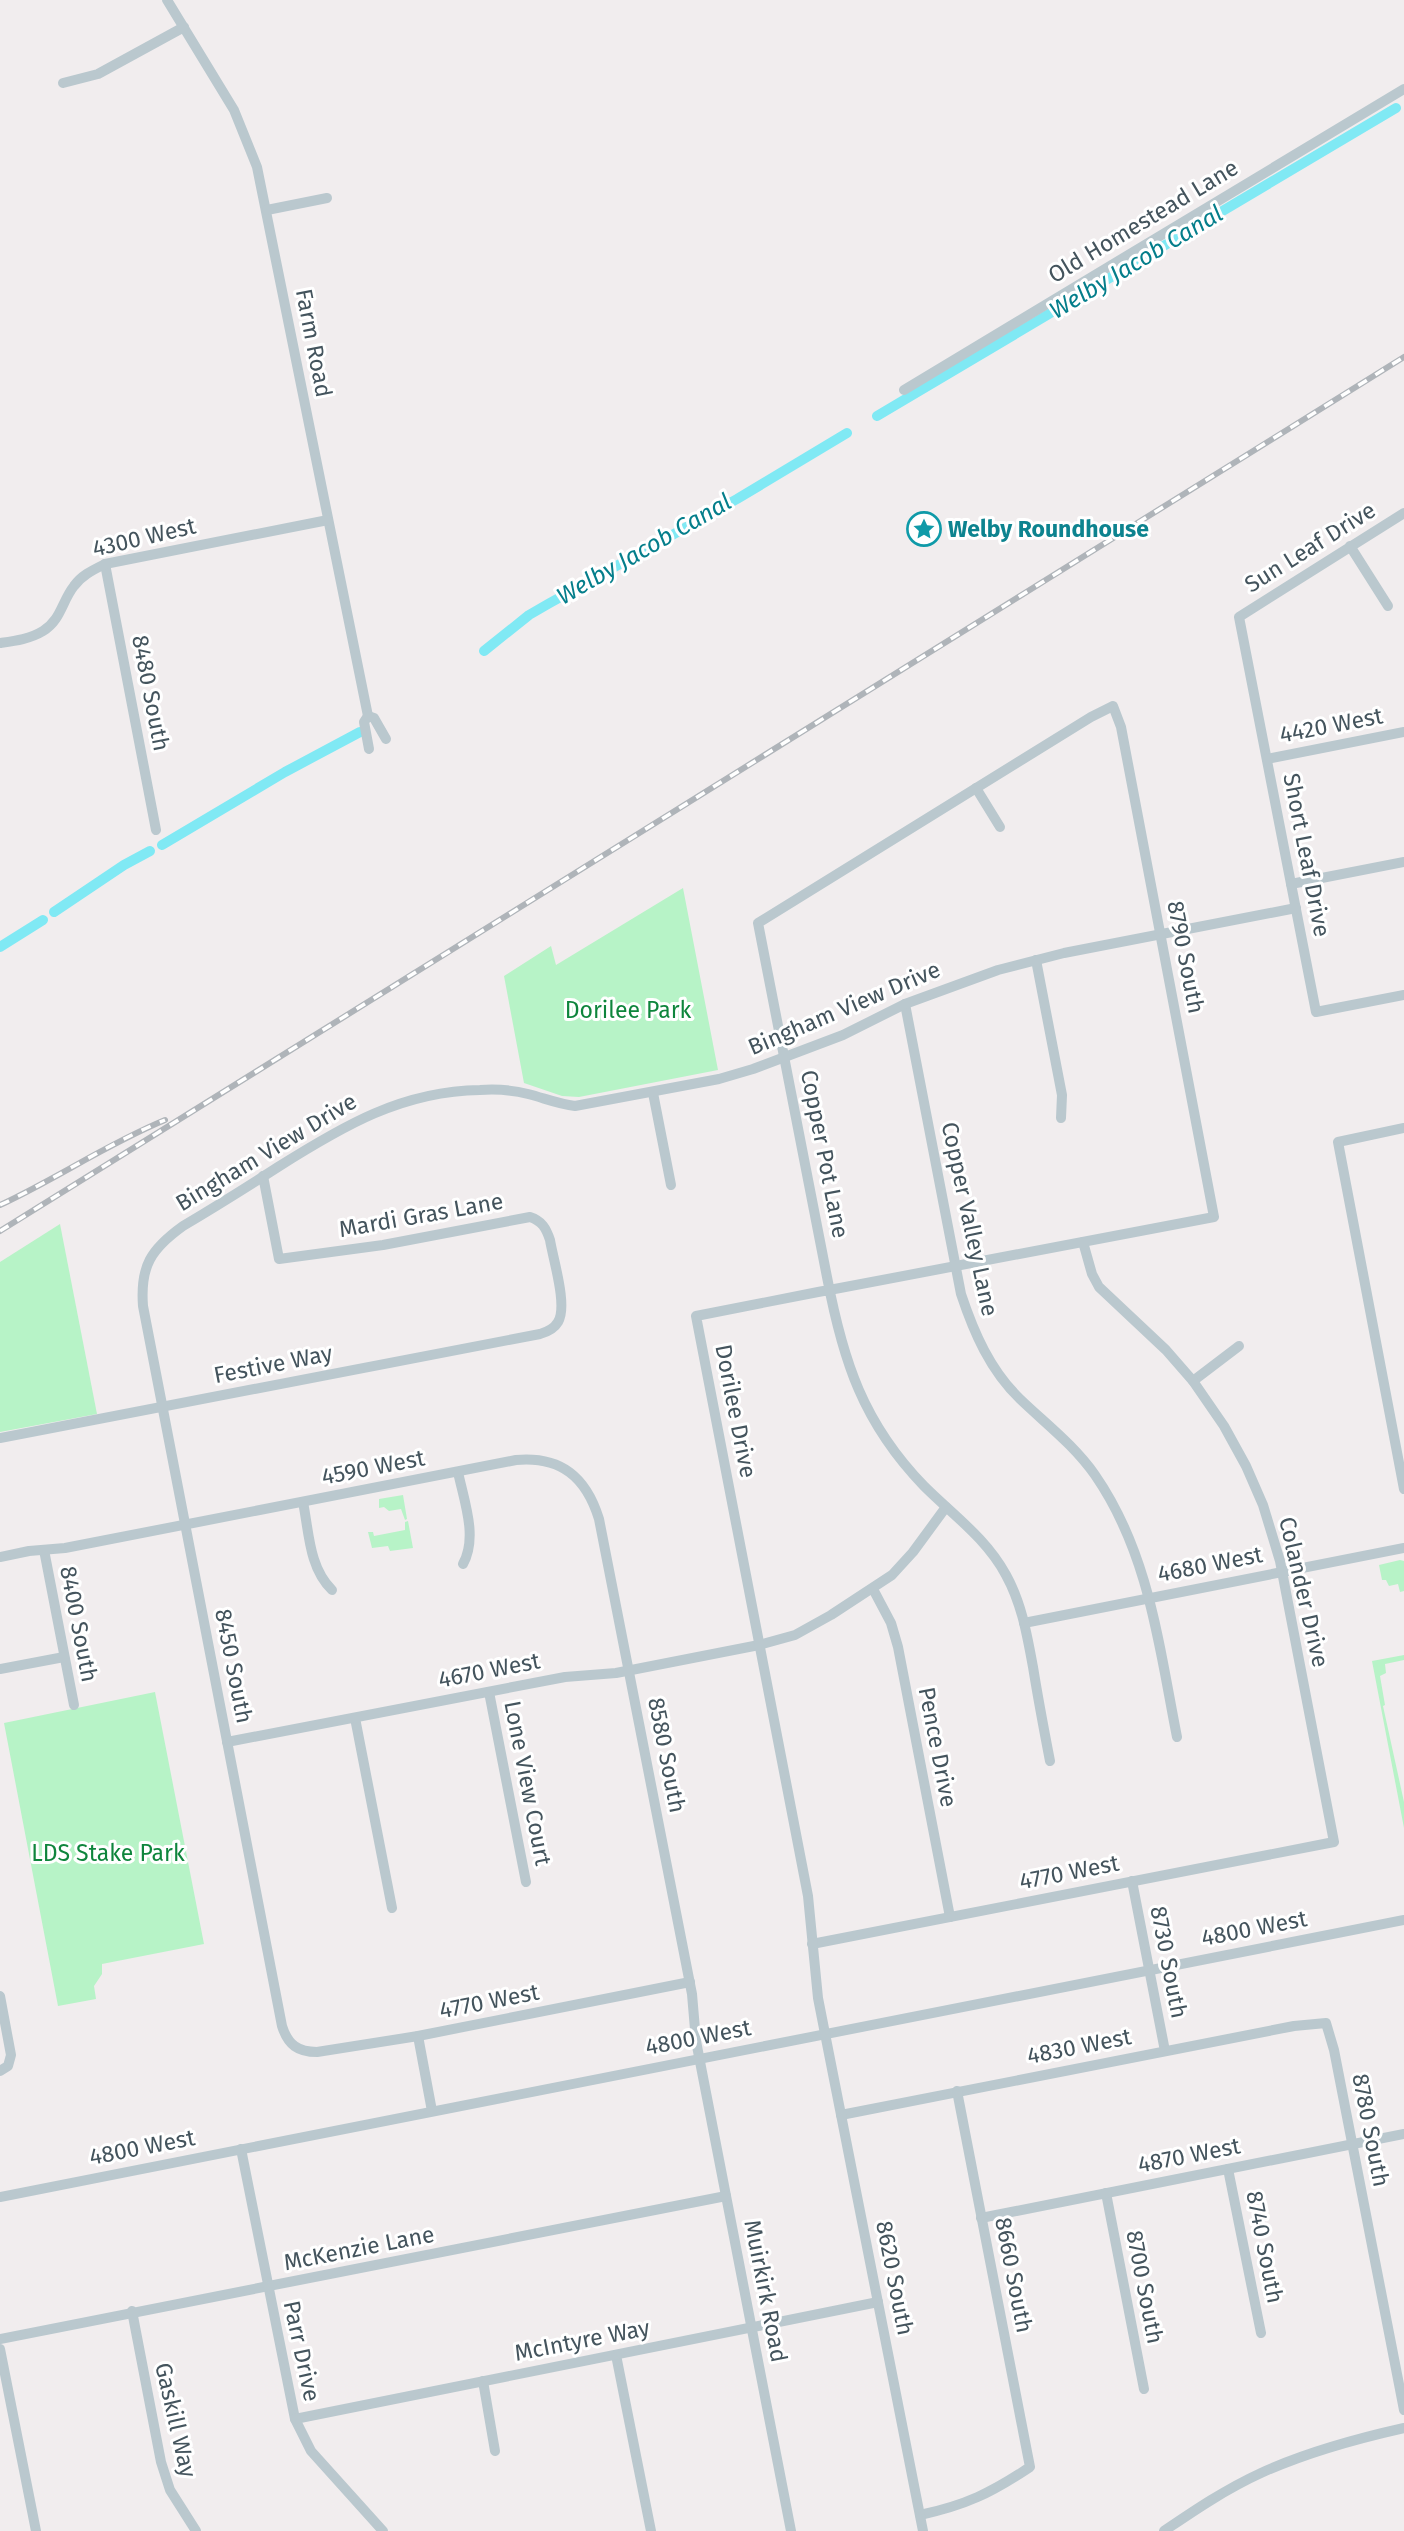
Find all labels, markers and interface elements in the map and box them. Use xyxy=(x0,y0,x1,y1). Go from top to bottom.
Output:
street label: Old Homestead Lane xyxy=(1043,153,1243,289)
water label: Welby Jacob Canal xyxy=(1044,199,1228,325)
street label: Farm Road xyxy=(290,286,338,400)
water label: Welby Jacob Canal xyxy=(552,488,736,610)
street label: Sun Leaf Drive xyxy=(1239,496,1381,598)
place icon: Welby Roundhouse xyxy=(905,510,943,548)
street label: 4300 West xyxy=(89,511,199,563)
place label: Welby Roundhouse xyxy=(948,515,1149,543)
street label: 8480 South xyxy=(126,633,176,753)
street label: 4420 West xyxy=(1277,701,1386,749)
street label: Short Leaf Drive xyxy=(1277,771,1337,939)
street label: 8790 South xyxy=(1161,898,1211,1016)
street label: Bingham View Drive xyxy=(744,955,944,1061)
park label: Dorilee Park xyxy=(565,996,692,1024)
street label: Copper Pot Lane xyxy=(795,1067,855,1241)
street label: Bingham View Drive xyxy=(170,1087,362,1217)
street label: Copper Valley Lane xyxy=(936,1119,1004,1319)
street label: Mardi Gras Lane xyxy=(337,1187,505,1243)
street label: Festive Way xyxy=(211,1339,335,1389)
street label: Dorilee Drive xyxy=(709,1342,763,1480)
street label: 4590 West xyxy=(319,1443,428,1491)
street label: Colander Drive xyxy=(1273,1514,1335,1670)
street label: 4680 West xyxy=(1155,1540,1266,1588)
street label: 8400 South xyxy=(54,1564,104,1684)
street label: 8450 South xyxy=(209,1606,259,1726)
street label: 4670 West xyxy=(436,1646,543,1694)
street label: Pence Drive xyxy=(913,1685,963,1809)
street label: 8580 South xyxy=(642,1695,692,1815)
street label: Lone View Court xyxy=(498,1698,558,1868)
park label: LDS Stake Park xyxy=(31,1839,185,1867)
street label: 4770 West xyxy=(1017,1848,1122,1895)
street label: 8730 South xyxy=(1144,1903,1194,2021)
street label: 4800 West xyxy=(1199,1904,1310,1952)
street label: 4770 West xyxy=(437,1977,542,2024)
street label: 4800 West xyxy=(643,2013,754,2061)
street label: 4830 West xyxy=(1024,2022,1134,2070)
street label: 8780 South xyxy=(1346,2071,1396,2189)
street label: 4800 West xyxy=(87,2123,198,2171)
street label: 4870 West xyxy=(1135,2131,1243,2179)
street label: 8740 South xyxy=(1240,2188,1290,2306)
street label: 8660 South xyxy=(989,2215,1039,2335)
street label: Muirkirk Road xyxy=(738,2217,794,2365)
street label: 8620 South xyxy=(870,2218,920,2338)
street label: McKenzie Lane xyxy=(281,2220,437,2276)
street label: 8700 South xyxy=(1120,2228,1170,2346)
street label: Parr Drive xyxy=(278,2298,326,2404)
street label: McIntyre Way xyxy=(512,2313,653,2367)
street label: Gaskill Way xyxy=(149,2360,203,2481)

